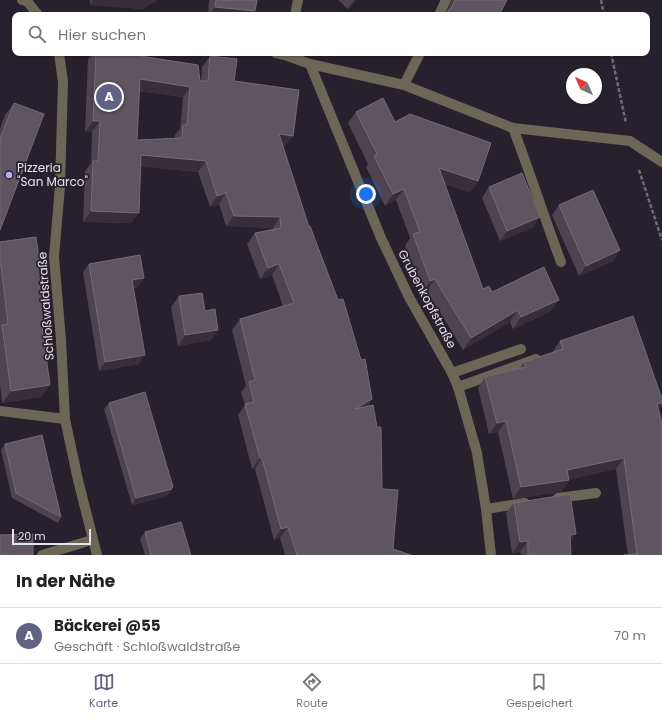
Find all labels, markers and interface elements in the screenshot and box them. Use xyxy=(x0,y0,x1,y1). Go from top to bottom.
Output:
search box xyxy=(12,12,650,56)
icon: search xyxy=(26,23,48,45)
text: Hier suchen xyxy=(58,24,146,45)
north arrow xyxy=(566,68,602,104)
pin: A xyxy=(96,82,122,112)
place label: Pizzeria "San Marco" xyxy=(17,159,88,190)
marker: Pizzeria "San Marco" xyxy=(4,170,14,180)
your location xyxy=(356,184,376,204)
street label: Grubenkopfstraße xyxy=(394,246,461,351)
street label: Schloßwaldstraße xyxy=(33,251,58,361)
scale bar xyxy=(12,527,91,546)
text: 20 m xyxy=(18,528,46,544)
text: In der Nähe xyxy=(16,569,115,593)
text: Bäckerei @55 xyxy=(54,615,161,636)
text: A xyxy=(24,626,34,645)
text: 70 m xyxy=(614,626,646,645)
text: Geschäft · Schloßwaldstraße xyxy=(54,637,240,656)
tab: Karte xyxy=(89,671,118,712)
tab: Route xyxy=(296,671,328,712)
tab: Gespeichert xyxy=(506,671,573,712)

